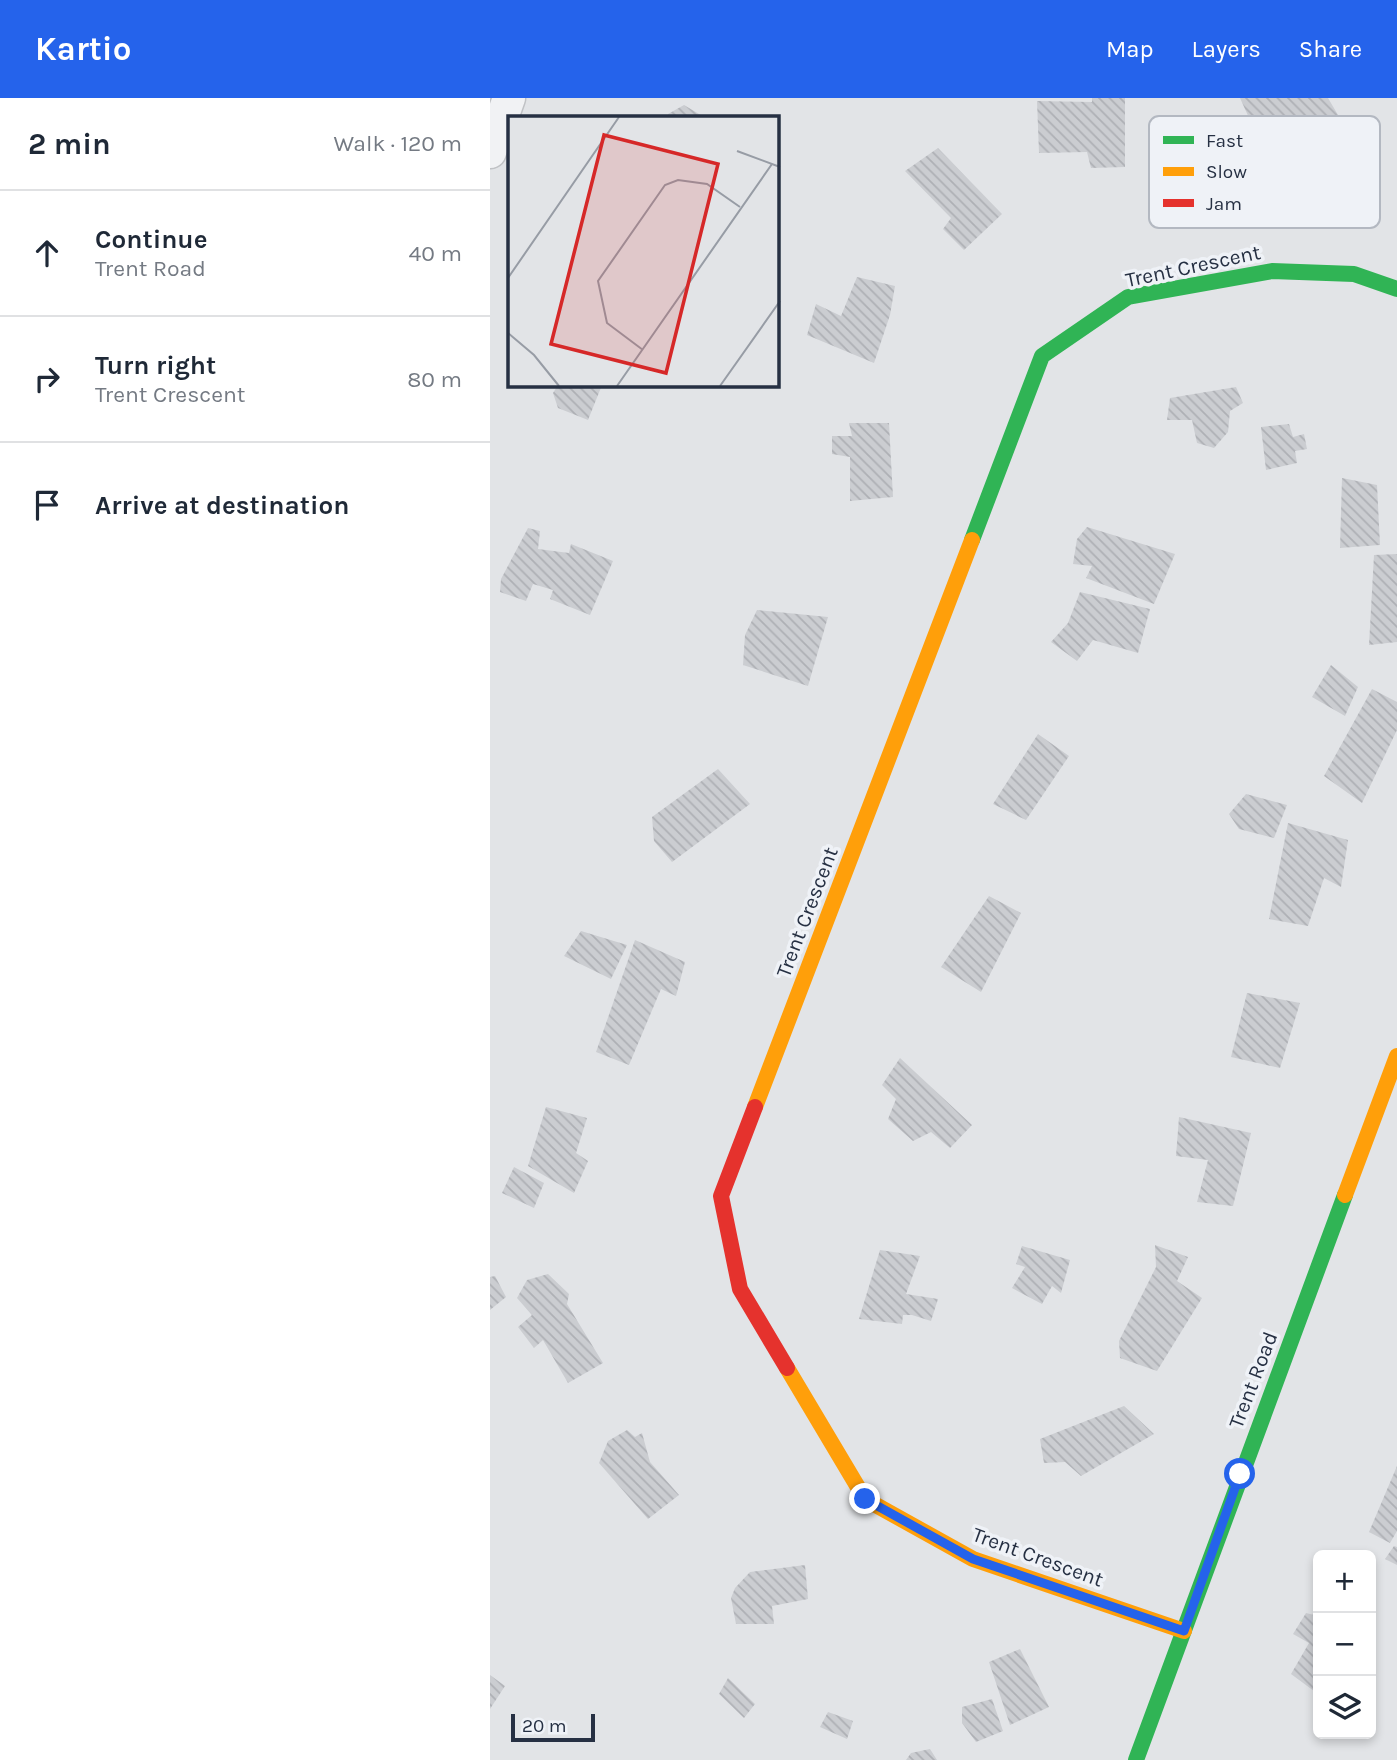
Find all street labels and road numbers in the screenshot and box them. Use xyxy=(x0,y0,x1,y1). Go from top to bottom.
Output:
street label: Trent Crescent xyxy=(1123,240,1263,292)
street label: Trent Crescent xyxy=(771,843,843,980)
street label: Trent Road xyxy=(1224,1328,1282,1432)
street label: Trent Crescent xyxy=(969,1522,1107,1592)

